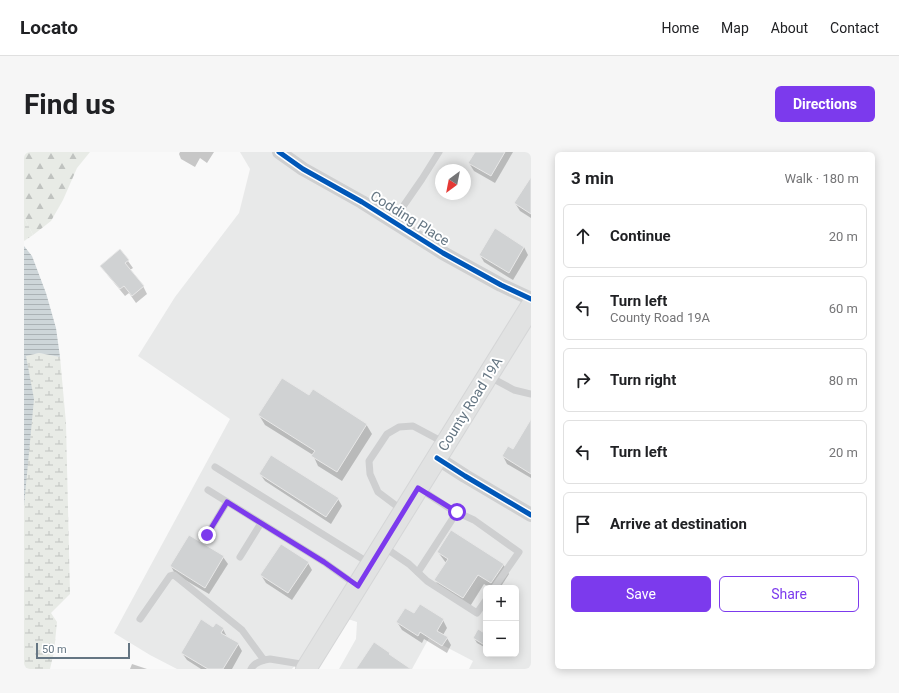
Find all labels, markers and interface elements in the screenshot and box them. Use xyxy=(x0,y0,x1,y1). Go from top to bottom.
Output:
text: Locato xyxy=(20,16,78,39)
text: Home xyxy=(661,20,699,36)
text: Map xyxy=(721,20,749,36)
text: About xyxy=(771,20,808,36)
text: Contact xyxy=(830,20,879,36)
button: Directions xyxy=(775,86,875,122)
text: Find us xyxy=(24,88,115,121)
north arrow xyxy=(435,164,471,200)
text: 3 min xyxy=(571,168,614,188)
text: Walk · 180 m xyxy=(784,171,859,186)
street label: Codding Place xyxy=(368,187,452,249)
icon: ahead xyxy=(572,225,594,247)
text: Continue xyxy=(610,227,671,245)
text: 20 m xyxy=(829,229,858,244)
text: Turn left xyxy=(610,292,667,310)
icon: left xyxy=(572,297,594,319)
text: 60 m xyxy=(829,301,858,316)
text: County Road 19A xyxy=(610,310,710,325)
street label: County Road 19A xyxy=(435,354,505,454)
icon: right xyxy=(572,369,594,391)
text: Turn right xyxy=(610,371,676,389)
text: 80 m xyxy=(829,373,858,388)
icon: left xyxy=(572,441,594,463)
text: Turn left xyxy=(610,443,667,461)
text: 20 m xyxy=(829,445,858,460)
route start xyxy=(448,503,466,521)
icon: arrive xyxy=(572,513,594,535)
text: Arrive at destination xyxy=(610,515,747,533)
route end xyxy=(198,526,216,544)
button: Save xyxy=(571,576,711,612)
button: Share xyxy=(719,576,859,612)
map controls xyxy=(483,585,519,657)
button: + xyxy=(483,585,519,621)
button: − xyxy=(483,621,519,657)
scale bar xyxy=(36,641,130,660)
text: 50 m xyxy=(42,643,67,656)

